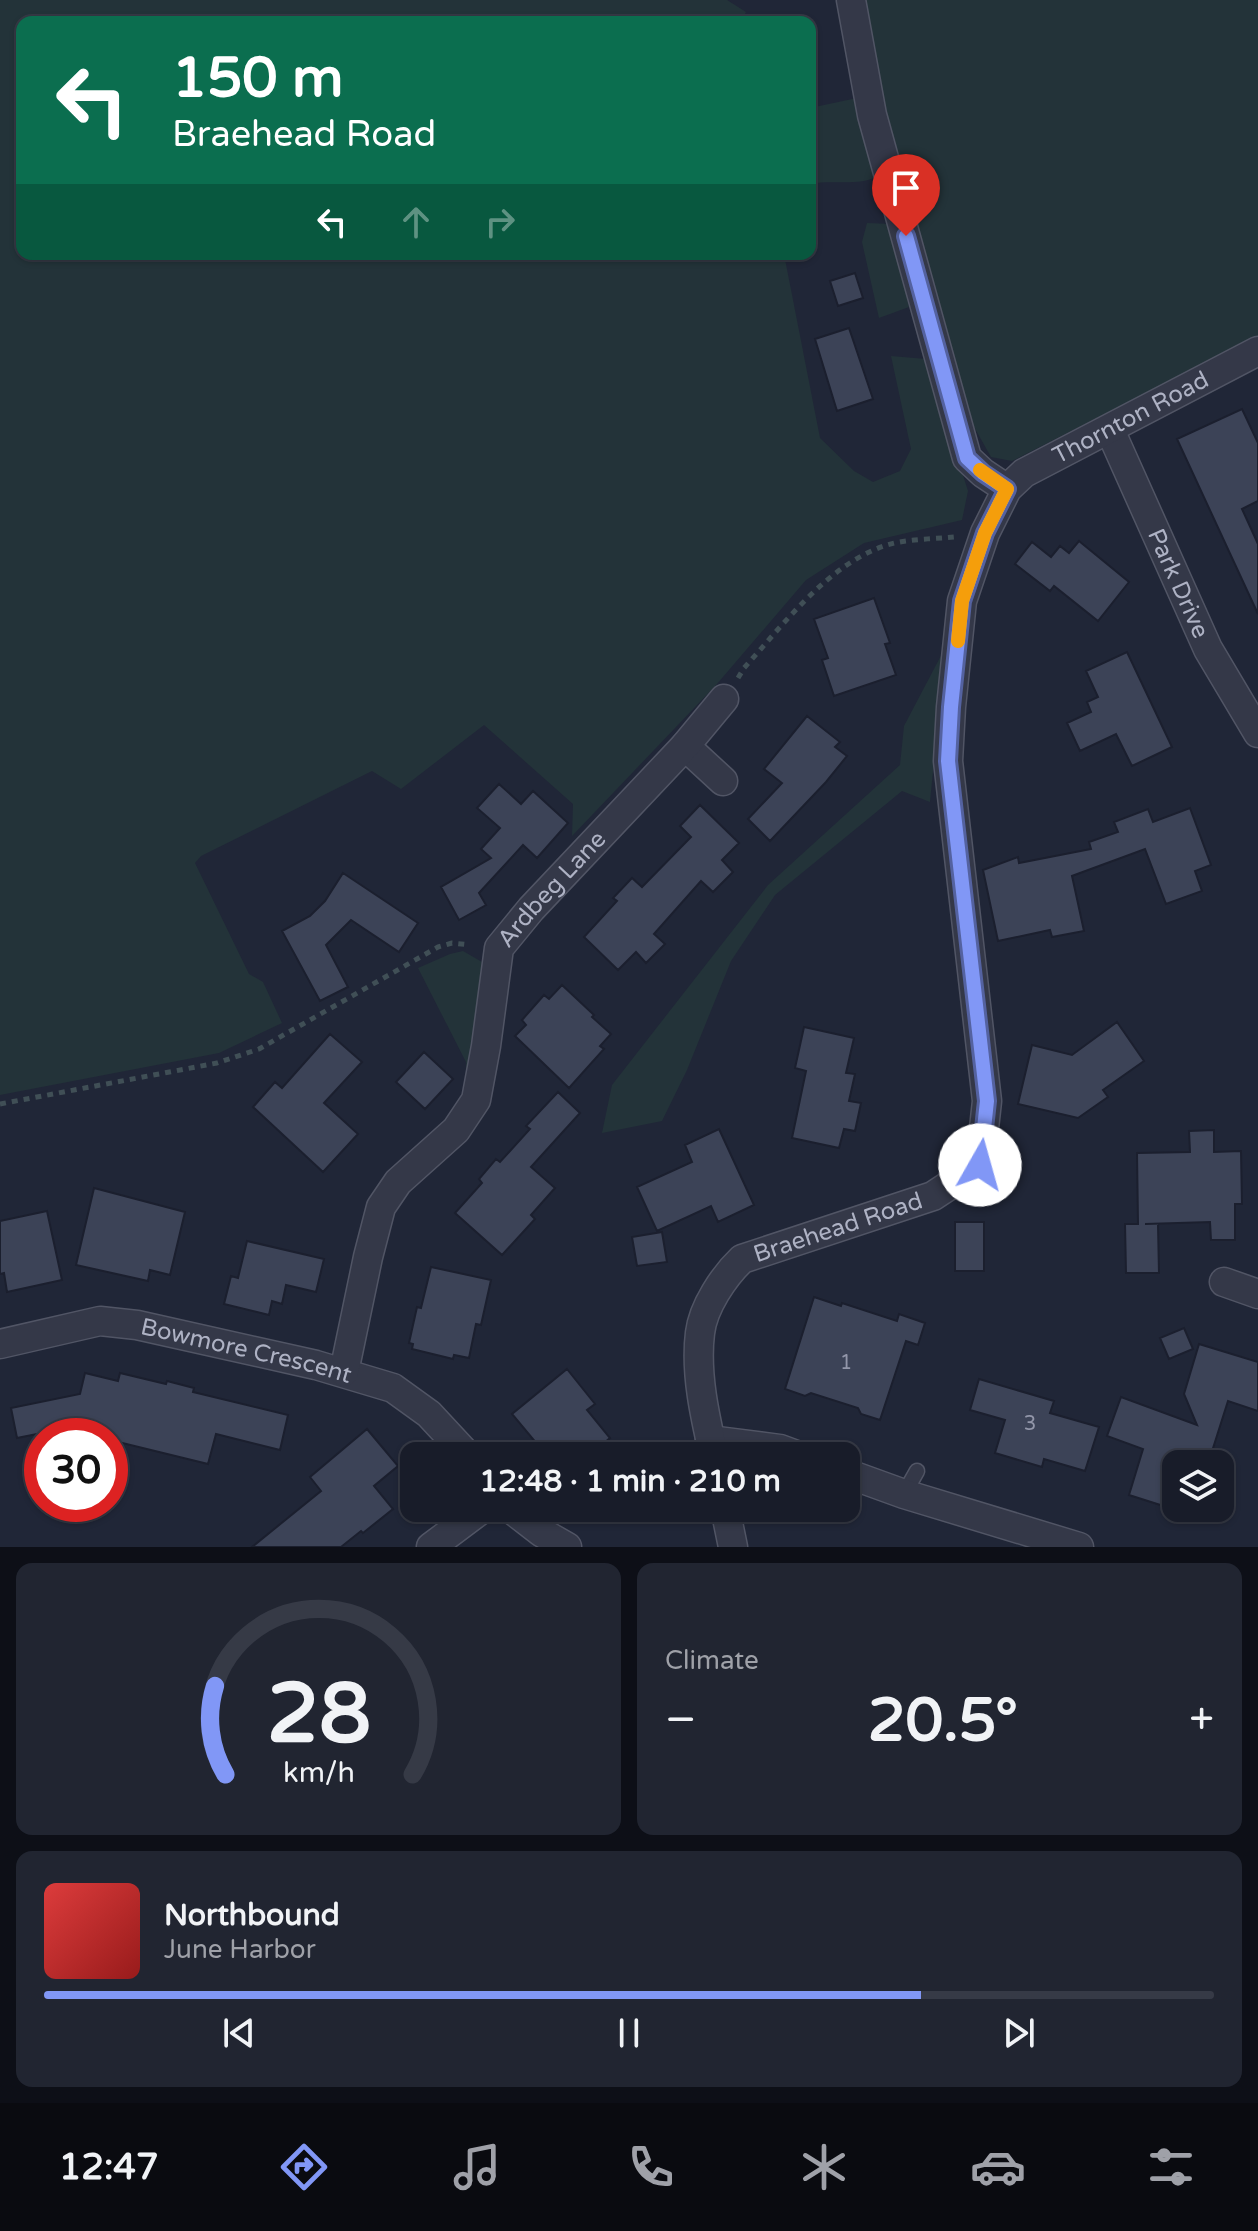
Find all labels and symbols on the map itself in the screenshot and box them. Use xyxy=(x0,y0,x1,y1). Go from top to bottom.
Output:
pin xyxy=(872,154,940,236)
street label: Thornton Road xyxy=(1048,365,1214,471)
street label: Park Drive xyxy=(1141,524,1215,643)
street label: Ardbeg Lane xyxy=(491,825,612,954)
position arrow xyxy=(938,1123,1022,1207)
street label: Braehead Road xyxy=(750,1186,926,1269)
street label: Bowmore Crescent xyxy=(138,1312,355,1390)
house number: 1 xyxy=(840,1351,852,1375)
house number: 3 xyxy=(1024,1412,1036,1436)
speed limit sign: 30 xyxy=(24,1418,128,1522)

